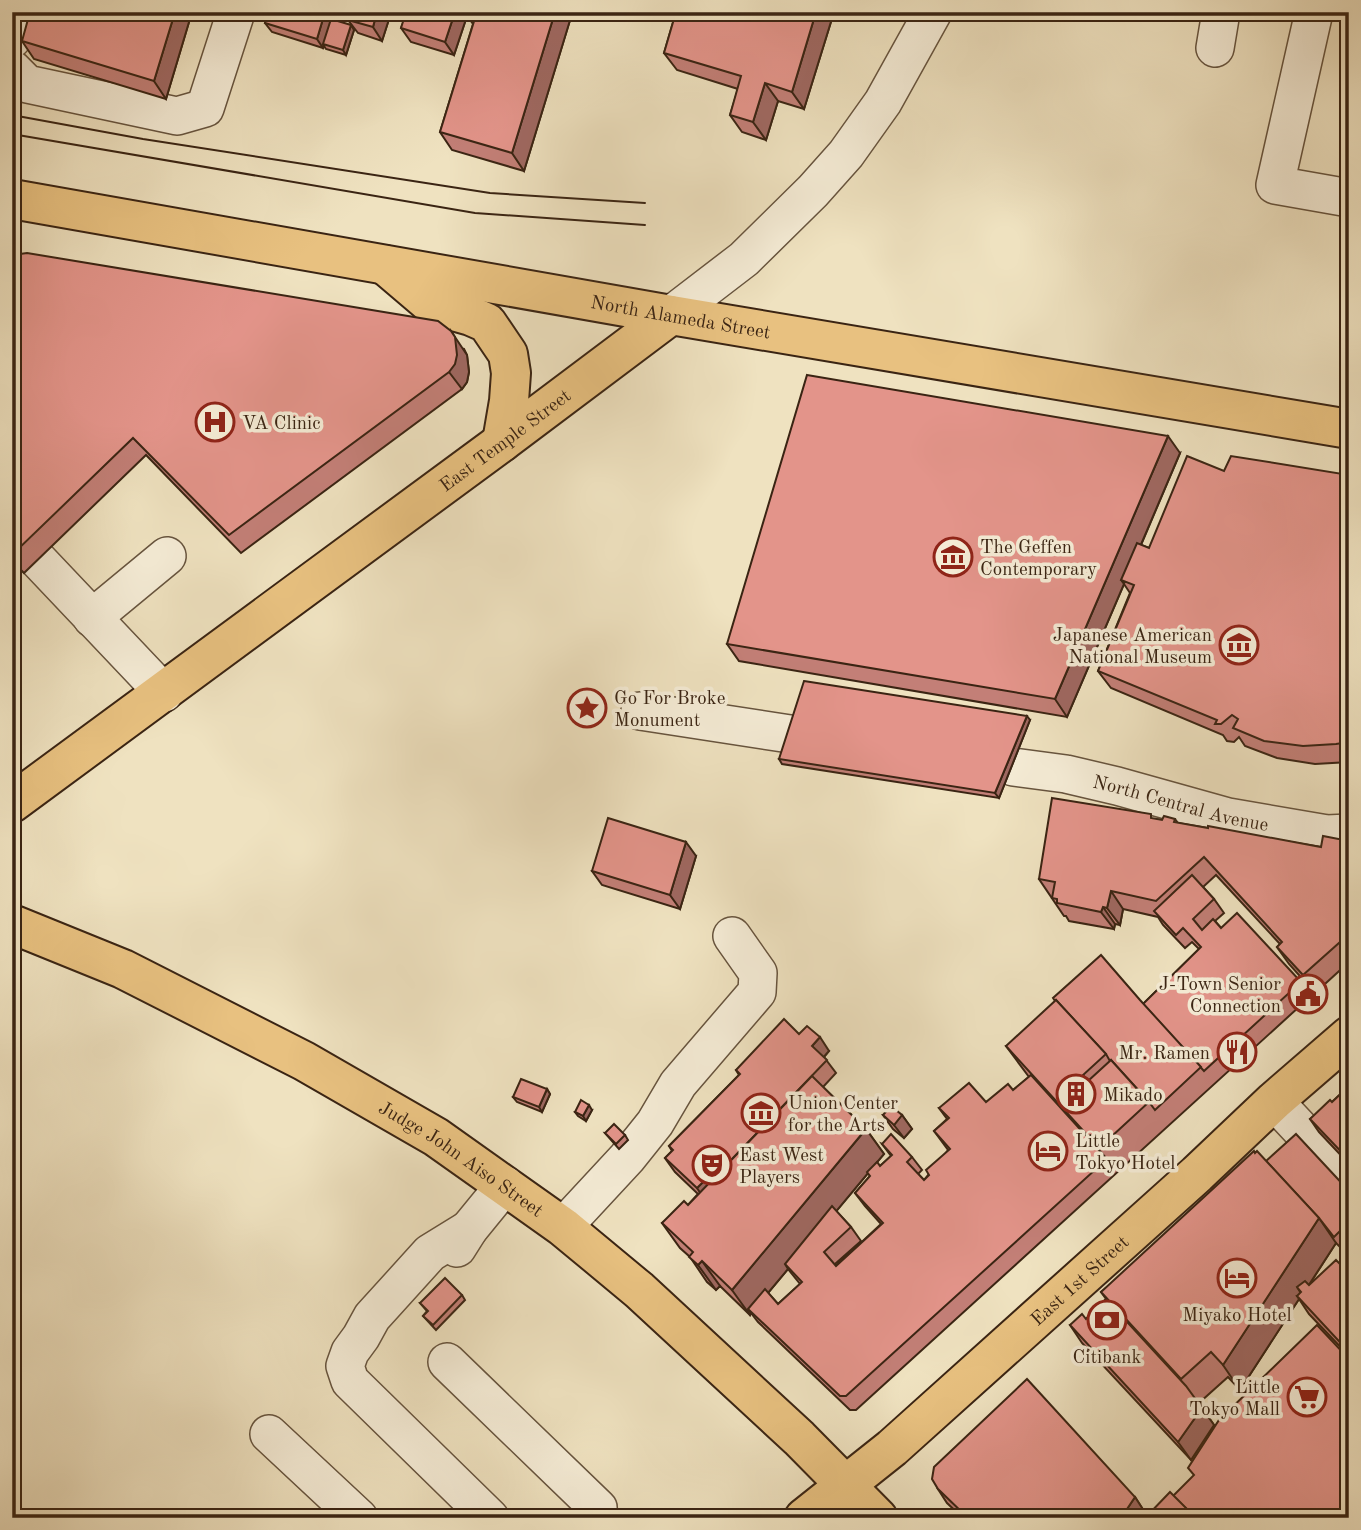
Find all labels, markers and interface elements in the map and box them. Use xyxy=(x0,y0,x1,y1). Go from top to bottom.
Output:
street label: North Alameda Street xyxy=(589,294,772,344)
street label: East Temple Street xyxy=(437,387,575,497)
hospital icon: VA Clinic xyxy=(194,401,236,443)
place label: VA Clinic xyxy=(242,415,320,434)
museum icon: The Geffen Contemporary xyxy=(932,536,974,578)
place label: The Geffen Contemporary xyxy=(980,539,1097,580)
museum icon: Japanese American National Museum xyxy=(1218,624,1260,666)
place label: Japanese American National Museum xyxy=(1053,627,1212,668)
place icon: Go For Broke Monument xyxy=(566,687,608,729)
place label: Go For Broke Monument xyxy=(614,690,725,731)
street label: North Central Avenue xyxy=(1091,774,1270,836)
public building icon: J-Town Senior Connection xyxy=(1287,973,1329,1015)
place label: J-Town Senior Connection xyxy=(1159,976,1281,1017)
restaurant icon: Mr. Ramen xyxy=(1216,1031,1258,1073)
place label: Mr. Ramen xyxy=(1119,1045,1210,1064)
building icon: Mikado xyxy=(1055,1073,1097,1115)
place label: Mikado xyxy=(1103,1087,1163,1106)
museum icon: Union Center for the Arts xyxy=(740,1092,782,1134)
place label: Union Center for the Arts xyxy=(788,1095,898,1136)
street label: Judge John Aiso Street xyxy=(375,1099,546,1222)
hotel icon: Little Tokyo Hotel xyxy=(1027,1130,1069,1172)
place label: Little Tokyo Hotel xyxy=(1075,1133,1175,1174)
theatre icon: East West Players xyxy=(691,1144,733,1186)
place label: East West Players xyxy=(739,1147,824,1188)
street label: East 1st Street xyxy=(1028,1233,1133,1330)
hotel icon: Miyako Hotel xyxy=(1216,1257,1258,1299)
bank icon: Citibank xyxy=(1086,1299,1128,1341)
place label: Miyako Hotel xyxy=(1182,1307,1292,1326)
place label: Citibank xyxy=(1073,1349,1142,1368)
supermarket icon: Little Tokyo Mall xyxy=(1286,1376,1328,1418)
place label: Little Tokyo Mall xyxy=(1189,1379,1280,1420)

